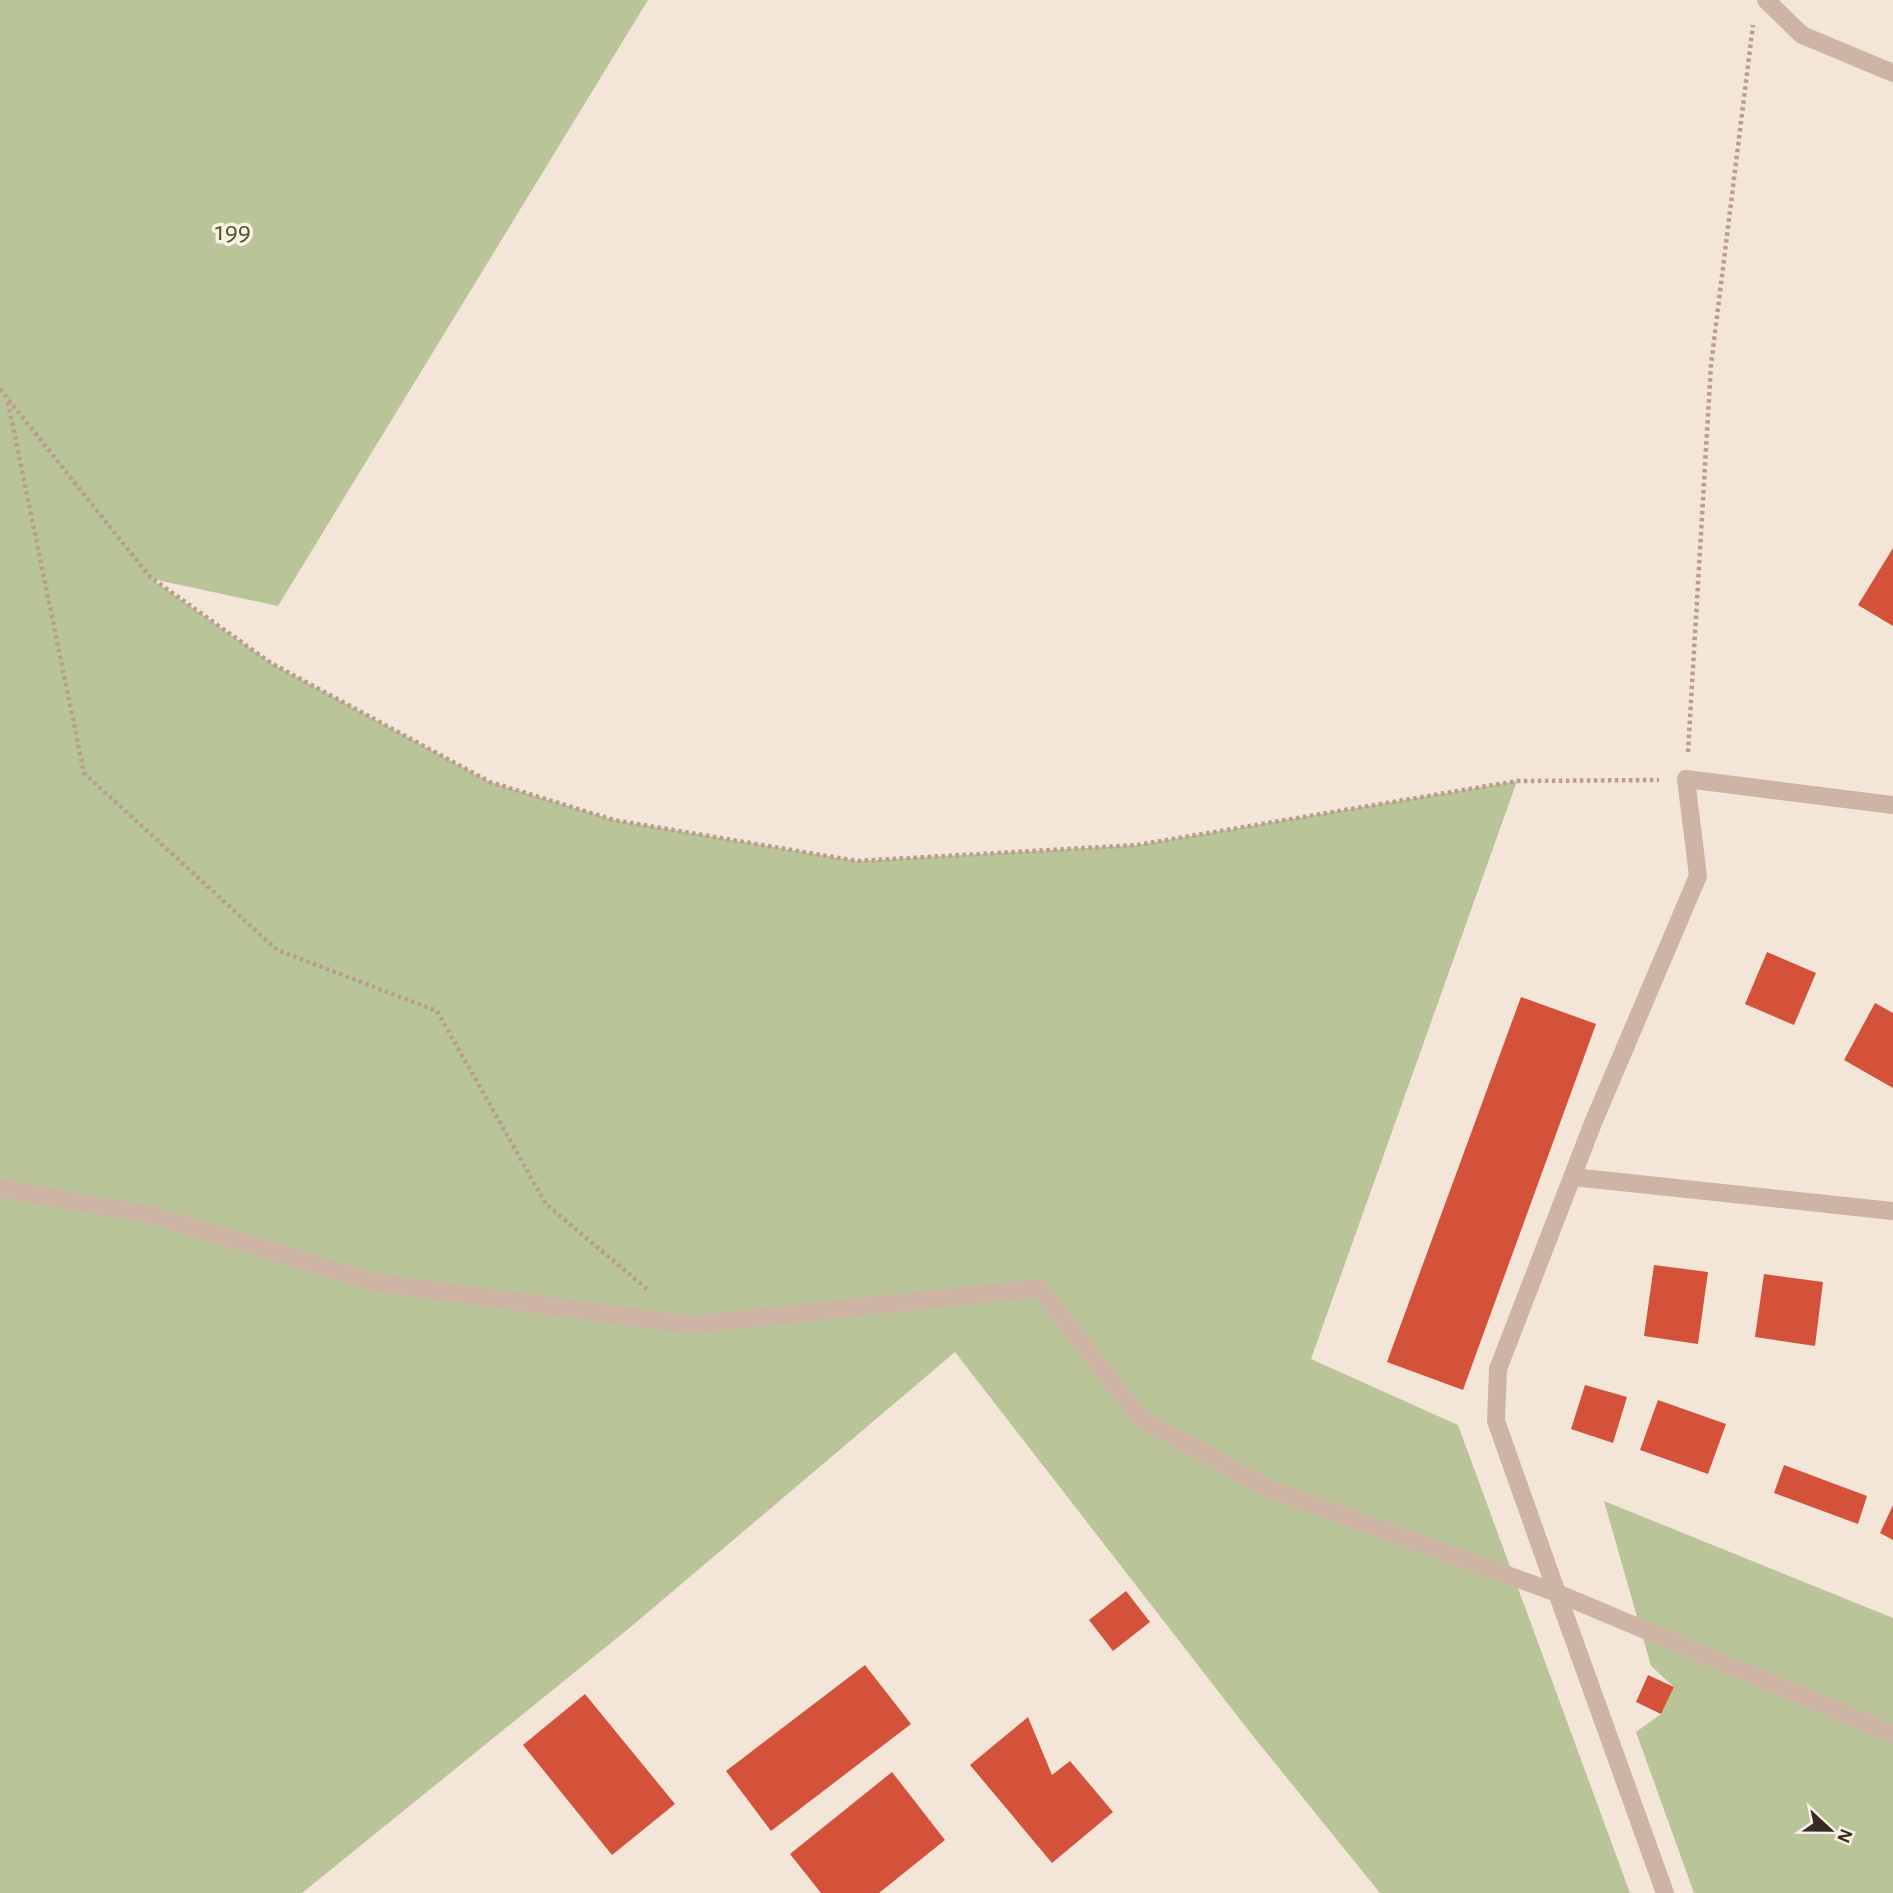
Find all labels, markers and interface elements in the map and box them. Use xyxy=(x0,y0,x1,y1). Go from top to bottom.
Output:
park label: 199 xyxy=(215,218,251,246)
north arrow xyxy=(1795,1795,1865,1865)
text: N xyxy=(1833,1826,1856,1845)

